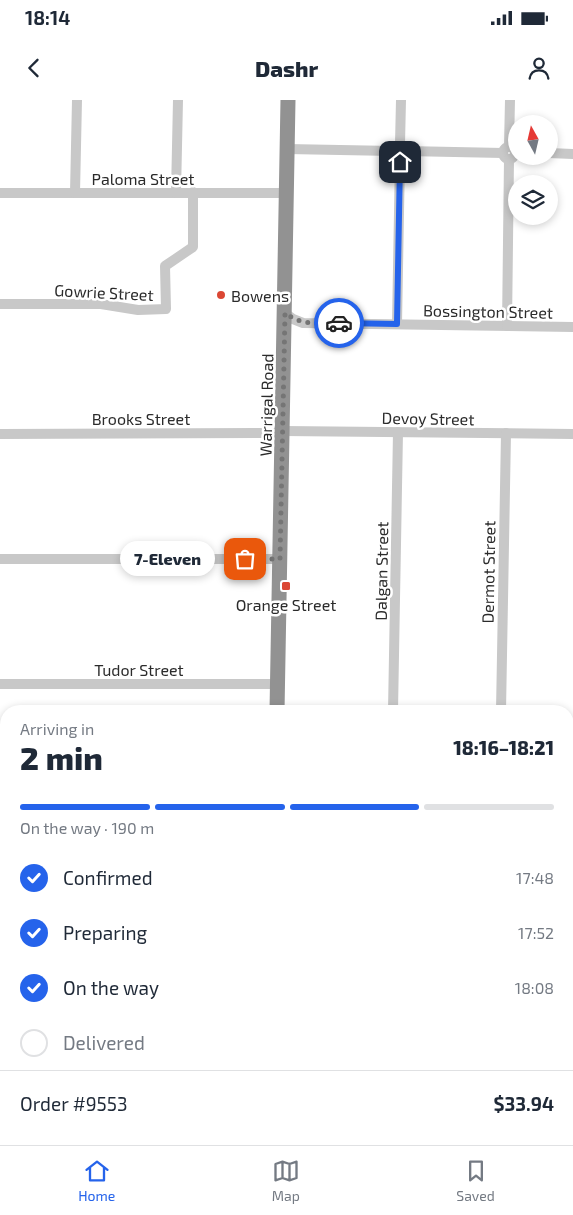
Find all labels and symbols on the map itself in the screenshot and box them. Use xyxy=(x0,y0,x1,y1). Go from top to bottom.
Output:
north arrow xyxy=(508,115,558,165)
pin xyxy=(379,141,421,183)
street label: Paloma Street xyxy=(92,169,194,188)
street label: Gowrie Street xyxy=(54,280,154,304)
place label: Bowens xyxy=(231,286,289,305)
marker: Bowens xyxy=(215,289,227,301)
courier xyxy=(314,298,364,348)
street label: Bossington Street xyxy=(423,300,553,322)
street label: Warrigal Road xyxy=(256,353,276,457)
street label: Devoy Street xyxy=(381,408,475,428)
street label: Brooks Street xyxy=(92,409,190,428)
street label: Dermot Street xyxy=(478,520,498,624)
street label: Dalgan Street xyxy=(371,521,391,621)
pin xyxy=(224,538,266,580)
callout: 7-Eleven xyxy=(120,542,215,576)
marker: Orange Street xyxy=(280,580,292,592)
place label: Orange Street xyxy=(236,595,336,614)
street label: Tudor Street xyxy=(94,660,184,679)

